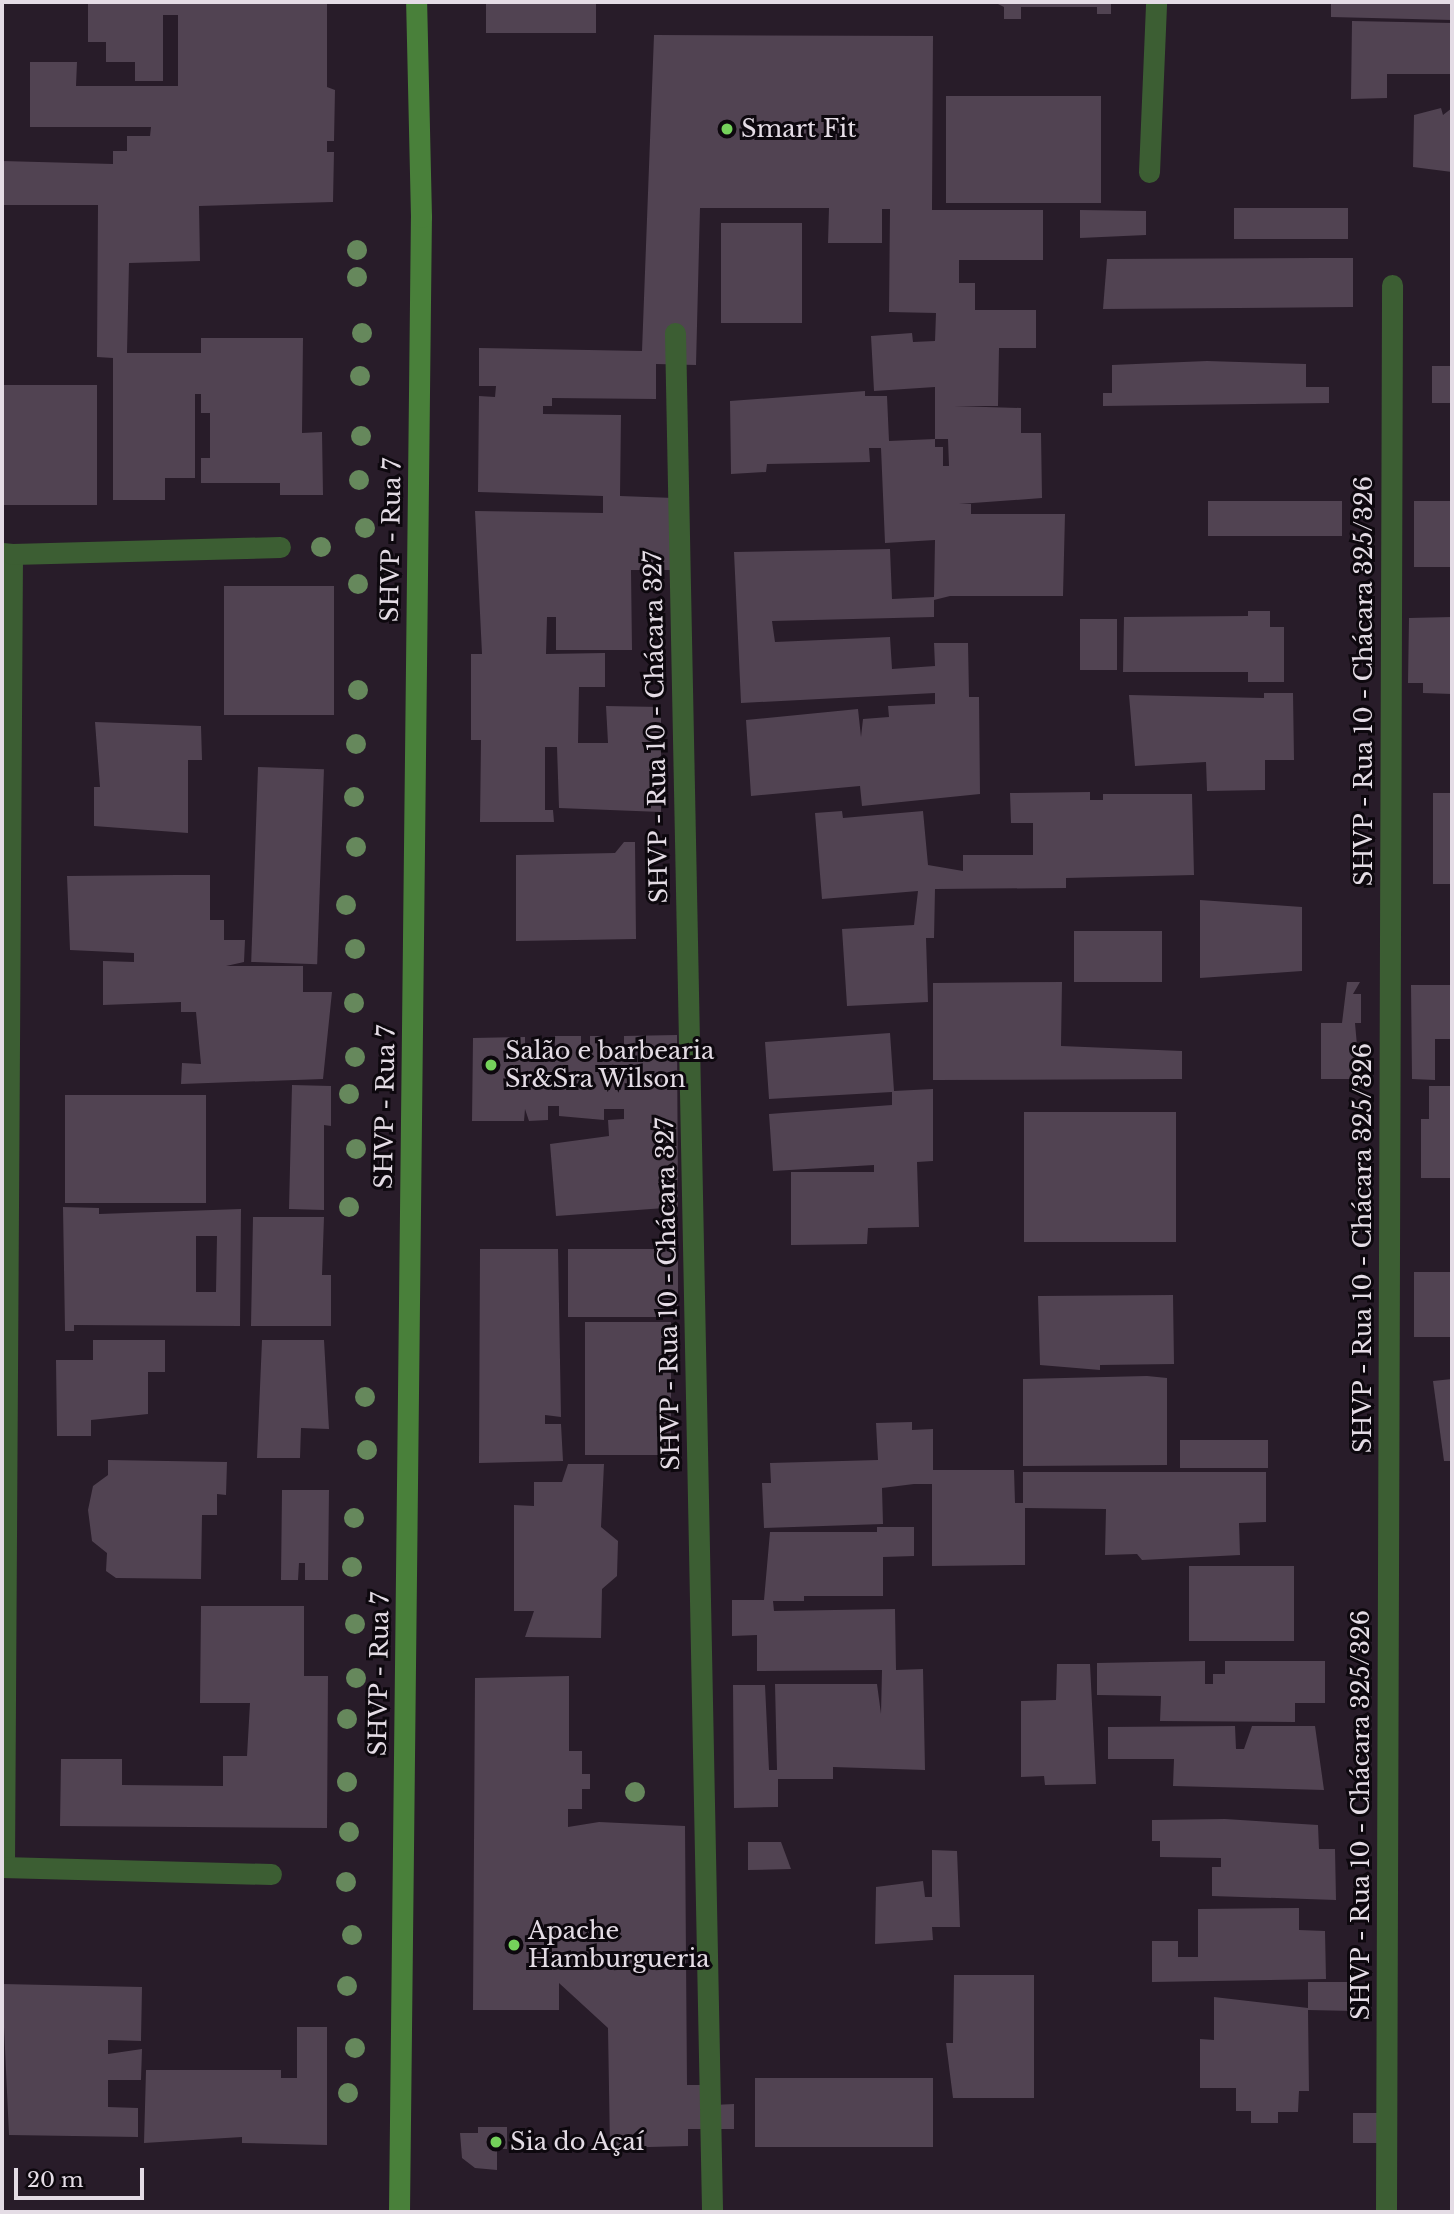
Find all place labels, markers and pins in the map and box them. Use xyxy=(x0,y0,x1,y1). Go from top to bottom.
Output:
place label: Smart Fit xyxy=(741,115,856,143)
marker: Smart Fit xyxy=(719,121,735,137)
place label: Salão e barbearia Sr&Sra Wilson xyxy=(505,1037,714,1093)
marker: Salão e barbearia Sr&Sra Wilson xyxy=(483,1057,499,1073)
place label: Apache Hamburgueria xyxy=(528,1917,710,1973)
marker: Apache Hamburgueria xyxy=(506,1937,522,1953)
place label: Sia do Açaí xyxy=(510,2128,645,2156)
marker: Sia do Açaí xyxy=(488,2134,504,2150)

